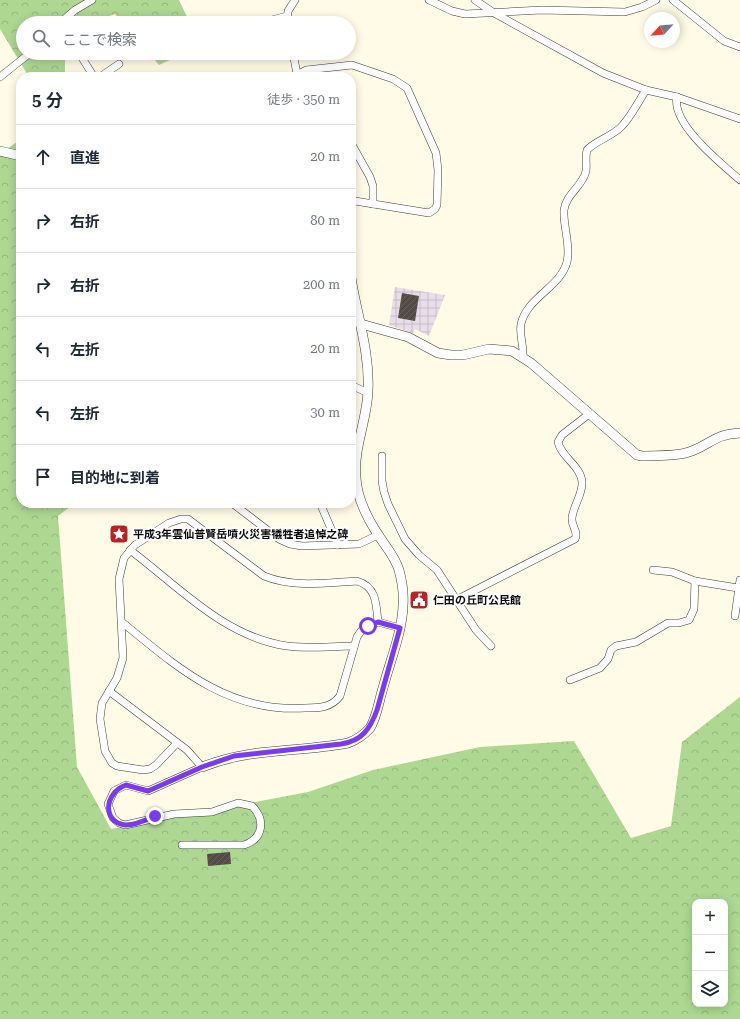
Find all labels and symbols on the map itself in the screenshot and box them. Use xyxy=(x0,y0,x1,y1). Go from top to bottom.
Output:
north arrow xyxy=(644,12,680,48)
place icon: 平成3年雲仙普賢岳噴火災害犠牲者追悼之碑 xyxy=(108,523,130,545)
place label: 平成3年雲仙普賢岳噴火災害犠牲者追悼之碑 xyxy=(133,528,348,541)
public building icon: 仁田の丘町公民館 xyxy=(408,589,430,611)
place label: 仁田の丘町公民館 xyxy=(433,594,521,607)
route start xyxy=(359,617,377,635)
route end xyxy=(146,807,164,825)

